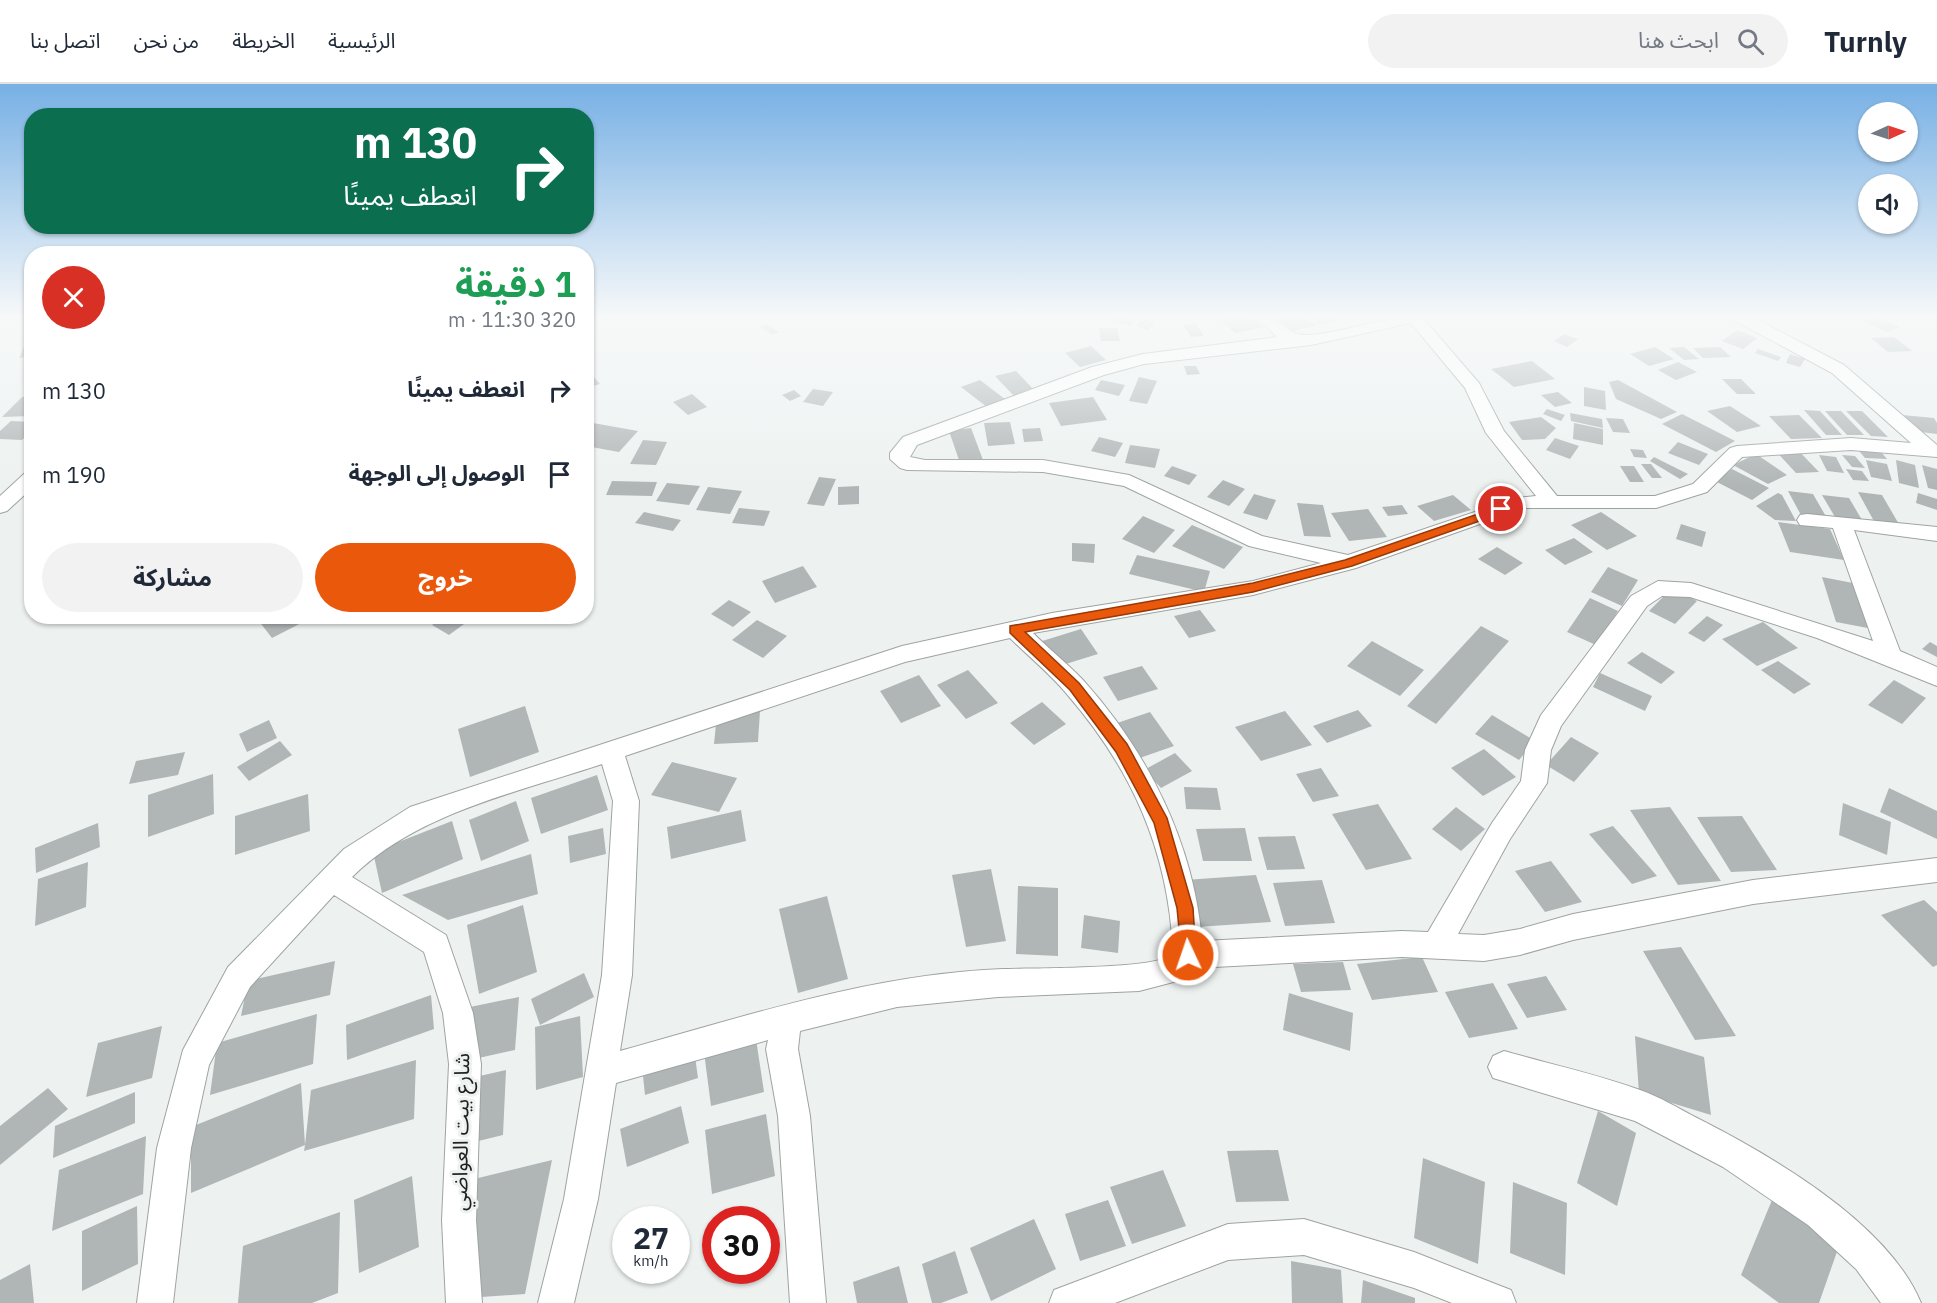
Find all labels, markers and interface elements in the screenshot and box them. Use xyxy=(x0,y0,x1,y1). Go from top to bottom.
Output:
search box xyxy=(1368,14,1788,68)
text: Turnly xyxy=(1824,23,1907,60)
text: ابحث هنا xyxy=(1638,25,1719,54)
icon: search xyxy=(1734,25,1767,58)
text: اتصل بنا xyxy=(30,26,100,54)
text: من نحن xyxy=(133,26,199,54)
text: الخريطة xyxy=(232,26,295,54)
text: الرئيسية xyxy=(328,26,396,54)
north arrow xyxy=(1858,102,1918,162)
map controls xyxy=(1858,102,1918,234)
text: 130 m xyxy=(354,115,477,170)
icon: right xyxy=(498,132,576,210)
button: sound xyxy=(1858,174,1918,234)
text: انعطف يمينًا xyxy=(343,177,477,212)
text: 1 دقيقة xyxy=(455,260,576,307)
button: close xyxy=(42,266,105,329)
text: 320 m · 11:30 xyxy=(448,306,576,333)
text: انعطف يمينًا xyxy=(407,374,525,403)
icon: right xyxy=(543,374,576,407)
text: 130 m xyxy=(42,376,106,405)
text: الوصول إلى الوجهة xyxy=(348,458,525,487)
icon: arrive xyxy=(543,458,576,491)
text: 190 m xyxy=(42,460,106,489)
pin xyxy=(1475,483,1526,534)
icon: arrive xyxy=(1484,492,1517,525)
button: مشاركة xyxy=(42,543,303,612)
button: خروج xyxy=(315,543,576,612)
position arrow xyxy=(1156,923,1220,987)
street label: شارع بيت العواضي xyxy=(445,1053,478,1211)
speed limit sign: 30 xyxy=(702,1206,780,1284)
text: 27 xyxy=(633,1218,669,1257)
text: km/h xyxy=(633,1251,669,1270)

